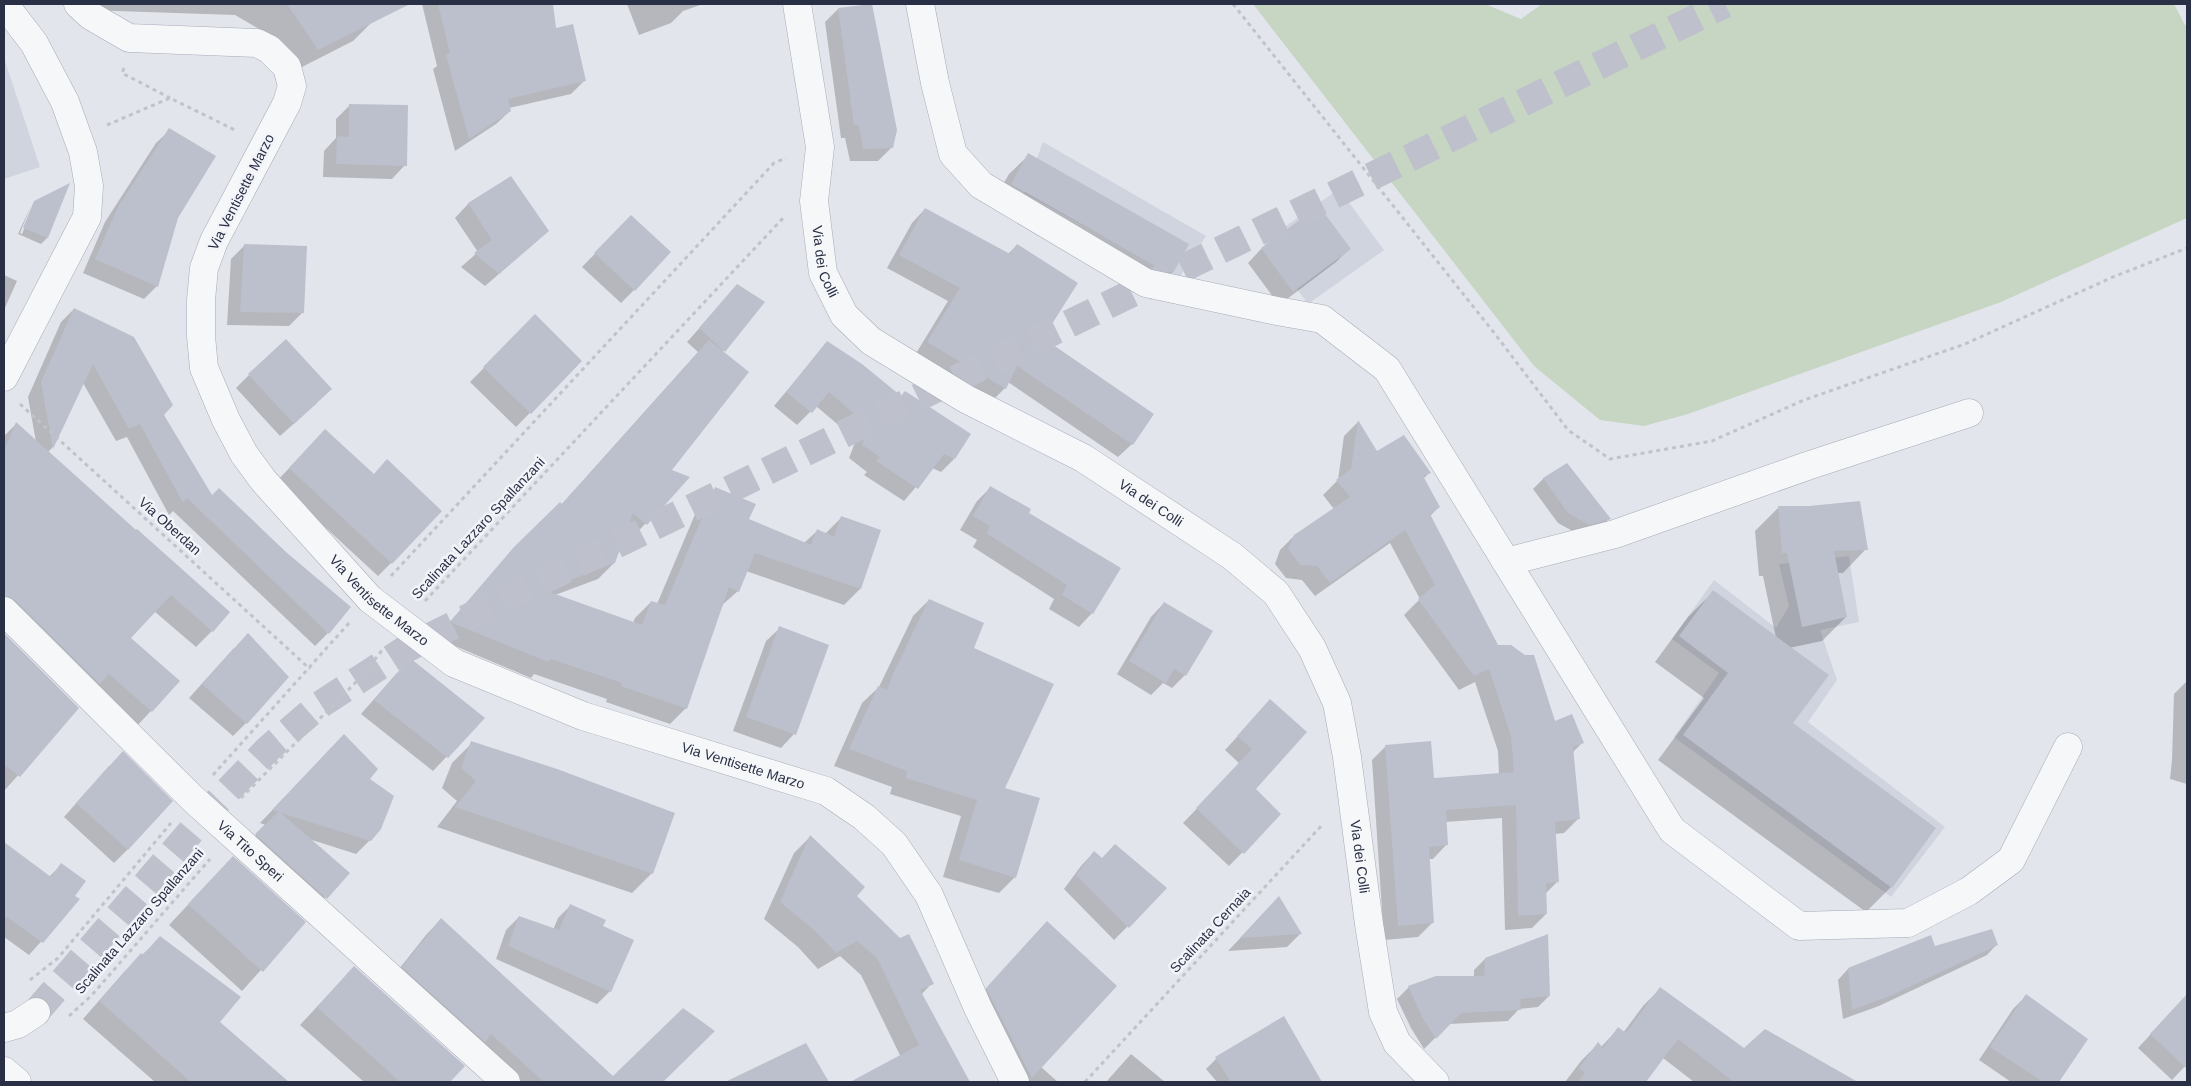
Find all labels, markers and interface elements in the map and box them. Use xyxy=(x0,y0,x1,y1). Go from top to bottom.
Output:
street label: Via Ventisette Marzo xyxy=(205,131,277,253)
street label: Via dei Colli xyxy=(809,225,842,300)
street label: Scalinata Lazzaro Spallanzani xyxy=(408,454,548,602)
street label: Via dei Colli xyxy=(1116,476,1186,530)
street label: Via Oberdan xyxy=(136,494,204,558)
street label: Via Ventisette Marzo xyxy=(326,552,432,649)
street label: Via Ventisette Marzo xyxy=(680,739,807,792)
street label: Via Tito Speri xyxy=(214,817,287,885)
street label: Via dei Colli xyxy=(1347,819,1373,894)
street label: Scalinata Lazzaro Spallanzani xyxy=(71,845,207,997)
street label: Scalinata Cernaia xyxy=(1166,884,1254,976)

